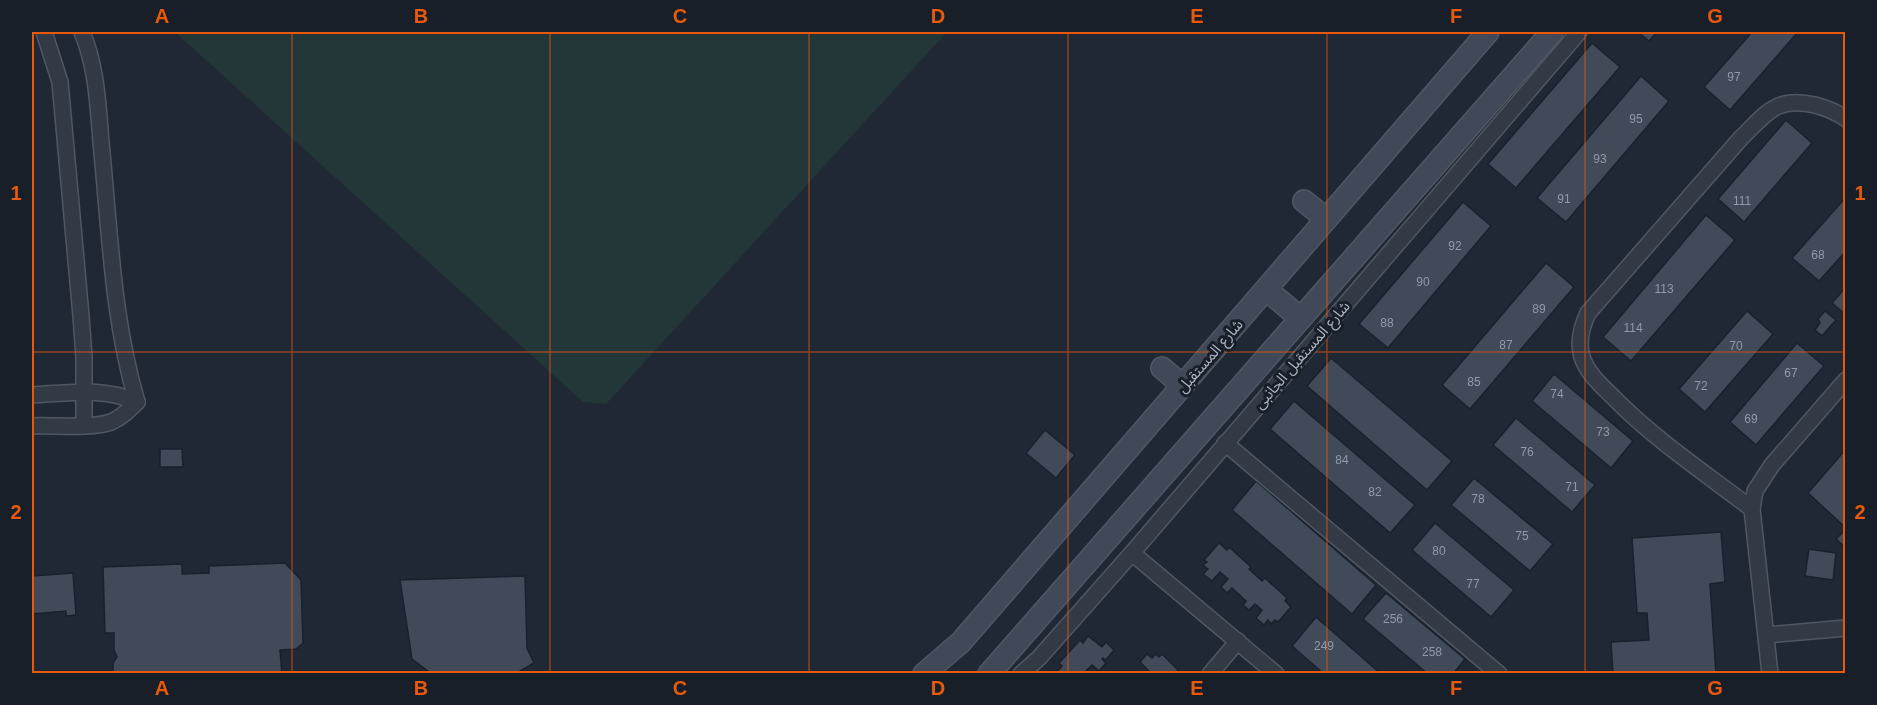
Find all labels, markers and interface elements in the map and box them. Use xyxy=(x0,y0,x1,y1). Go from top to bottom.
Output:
text: A xyxy=(155,5,169,27)
text: B xyxy=(414,5,428,27)
text: C xyxy=(673,5,687,27)
text: D xyxy=(931,5,945,27)
text: E xyxy=(1190,5,1204,27)
text: F xyxy=(1450,5,1462,27)
text: G xyxy=(1707,5,1723,27)
house number: 97 xyxy=(1727,70,1741,84)
house number: 95 xyxy=(1629,112,1643,126)
house number: 93 xyxy=(1593,152,1607,166)
text: 1 xyxy=(10,182,22,204)
text: 1 xyxy=(1854,182,1866,204)
house number: 91 xyxy=(1557,192,1571,206)
house number: 111 xyxy=(1733,194,1751,208)
house number: 92 xyxy=(1448,239,1462,253)
house number: 68 xyxy=(1811,248,1825,262)
house number: 90 xyxy=(1416,275,1430,289)
house number: 113 xyxy=(1654,282,1674,296)
street label: شارع المستقبل الجانبى xyxy=(1250,297,1356,415)
house number: 89 xyxy=(1532,302,1546,316)
street label: شارع المستقبل xyxy=(1173,315,1249,398)
house number: 88 xyxy=(1380,316,1394,330)
house number: 114 xyxy=(1623,321,1643,335)
house number: 87 xyxy=(1499,338,1513,352)
house number: 70 xyxy=(1729,339,1743,353)
house number: 67 xyxy=(1784,366,1798,380)
house number: 85 xyxy=(1467,375,1481,389)
house number: 72 xyxy=(1694,379,1708,393)
house number: 74 xyxy=(1550,387,1564,401)
house number: 69 xyxy=(1744,412,1758,426)
house number: 73 xyxy=(1596,425,1610,439)
house number: 76 xyxy=(1520,445,1534,459)
house number: 84 xyxy=(1335,453,1349,467)
house number: 71 xyxy=(1565,480,1579,494)
house number: 82 xyxy=(1368,485,1382,499)
house number: 78 xyxy=(1471,492,1485,506)
text: 2 xyxy=(10,501,22,523)
text: 2 xyxy=(1854,501,1866,523)
house number: 75 xyxy=(1515,529,1529,543)
house number: 80 xyxy=(1432,544,1446,558)
house number: 77 xyxy=(1466,577,1480,591)
house number: 256 xyxy=(1383,612,1403,626)
house number: 249 xyxy=(1314,639,1334,653)
house number: 258 xyxy=(1422,645,1442,659)
text: A xyxy=(155,677,169,699)
text: B xyxy=(414,677,428,699)
text: C xyxy=(673,677,687,699)
text: D xyxy=(931,677,945,699)
text: E xyxy=(1190,677,1204,699)
text: F xyxy=(1450,677,1462,699)
text: G xyxy=(1707,677,1723,699)

